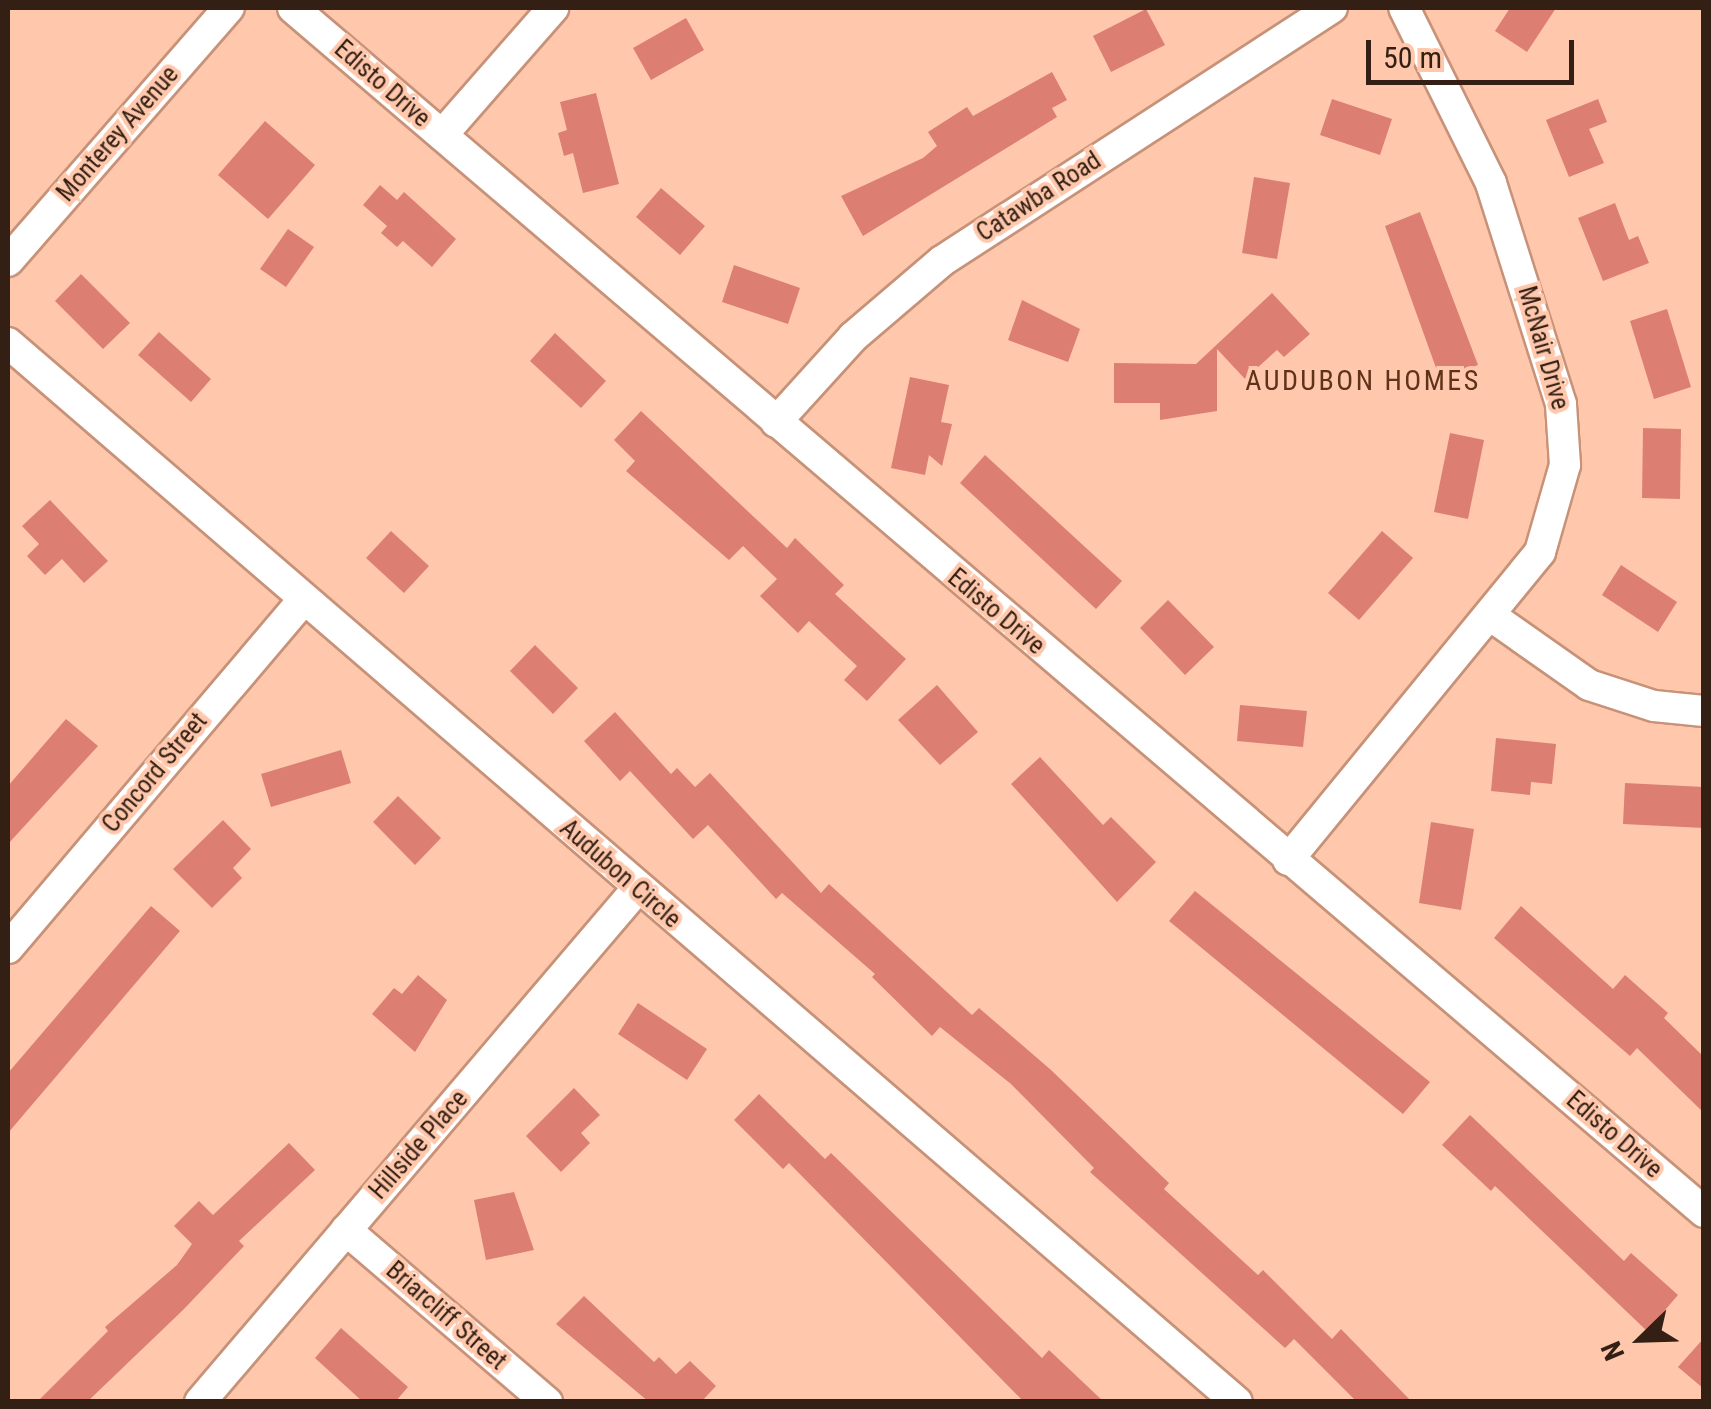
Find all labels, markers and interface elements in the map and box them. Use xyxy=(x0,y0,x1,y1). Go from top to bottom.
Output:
scale bar xyxy=(1371,20,1578,82)
street label: Edisto Drive xyxy=(328,34,436,134)
text: 50 m xyxy=(1383,40,1442,75)
street label: Monterey Avenue xyxy=(51,60,185,208)
street label: Catawba Road xyxy=(971,146,1107,248)
street label: McNair Drive xyxy=(1511,283,1575,413)
district label: AUDUBON HOMES xyxy=(1245,364,1481,398)
street label: Edisto Drive xyxy=(942,563,1050,661)
street label: Concord Street xyxy=(96,707,214,839)
street label: Audubon Circle xyxy=(554,814,686,934)
street label: Hillside Place xyxy=(364,1084,474,1206)
street label: Edisto Drive xyxy=(1560,1085,1668,1185)
street label: Briarcliff Street xyxy=(380,1256,512,1376)
north arrow xyxy=(1591,1289,1691,1389)
text: N xyxy=(1594,1337,1631,1365)

